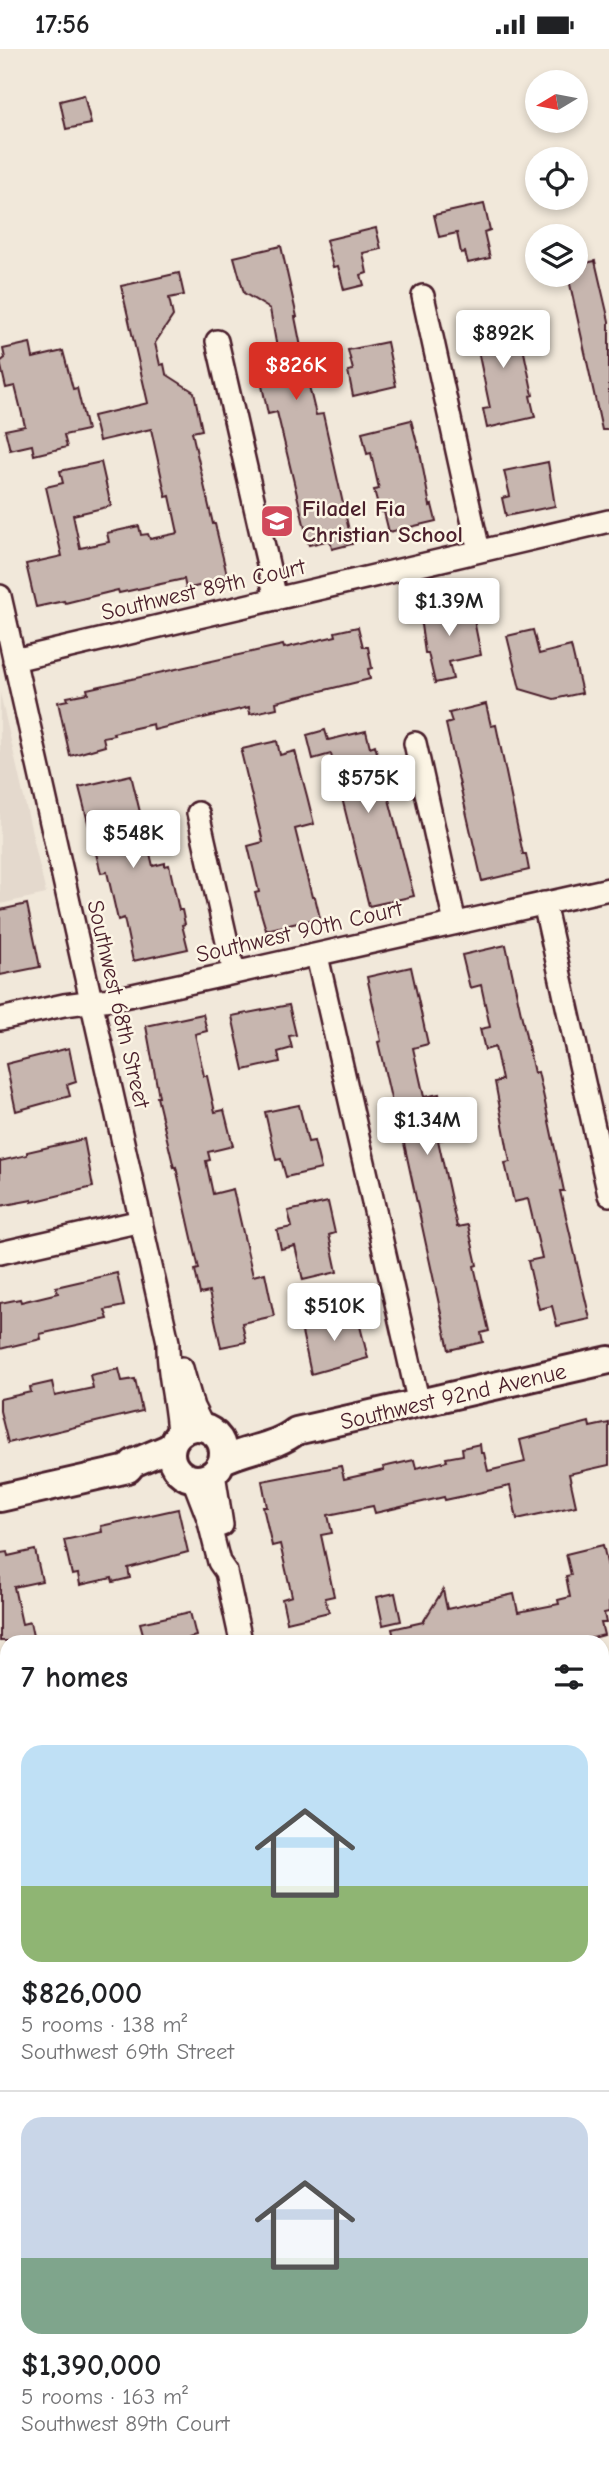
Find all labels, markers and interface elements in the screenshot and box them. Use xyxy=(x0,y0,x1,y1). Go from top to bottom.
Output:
text: 17:56 xyxy=(35,10,90,40)
north arrow xyxy=(525,70,588,133)
map controls xyxy=(525,70,588,287)
button: locate xyxy=(525,147,588,210)
button: layers xyxy=(525,224,588,287)
pin: $892K xyxy=(454,311,552,370)
text: $892K xyxy=(472,319,534,346)
pin: $826K xyxy=(247,343,345,402)
text: $826K xyxy=(265,351,327,378)
place label: Filadel Fia Christian School xyxy=(302,495,463,548)
school or university icon: Filadel Fia Christian School xyxy=(258,502,296,540)
street label: Southwest 89th Court xyxy=(98,553,309,626)
pin: $1.39M xyxy=(392,579,506,638)
text: $1.39M xyxy=(415,587,483,614)
pin: $575K xyxy=(319,755,417,815)
text: $575K xyxy=(337,764,399,791)
pin: $548K xyxy=(84,811,182,870)
text: $548K xyxy=(102,819,164,846)
street label: Southwest 90th Court xyxy=(193,894,406,968)
street label: Southwest 68th Street xyxy=(81,897,156,1112)
pin: $1.34M xyxy=(370,1097,484,1157)
text: $1.34M xyxy=(393,1106,461,1133)
pin: $510K xyxy=(285,1283,383,1343)
text: $510K xyxy=(303,1292,365,1319)
street label: Southwest 92nd Avenue xyxy=(337,1357,569,1436)
icon: filters xyxy=(550,1658,588,1696)
text: 7 homes xyxy=(21,1660,128,1695)
icon: home xyxy=(242,1790,368,1916)
text: $826,000 xyxy=(21,1976,142,2011)
text: 5 rooms · 138 m² xyxy=(21,2011,187,2038)
text: Southwest 69th Street xyxy=(21,2038,234,2065)
icon: home xyxy=(242,2162,368,2288)
text: $1,390,000 xyxy=(21,2348,161,2383)
text: 5 rooms · 163 m² xyxy=(21,2383,188,2410)
text: Southwest 89th Court xyxy=(21,2410,230,2437)

